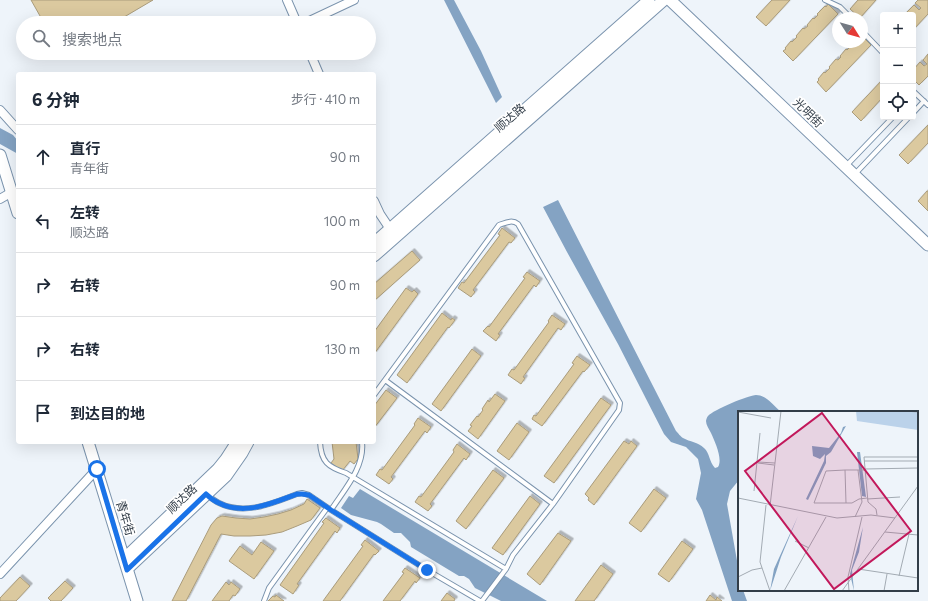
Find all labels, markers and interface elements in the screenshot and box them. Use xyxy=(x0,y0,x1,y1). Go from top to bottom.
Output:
north arrow xyxy=(832,12,868,48)
map controls xyxy=(880,12,916,120)
button: + xyxy=(880,12,916,48)
search box xyxy=(16,16,376,60)
icon: search xyxy=(30,27,52,49)
text: 搜索地点 xyxy=(62,30,122,48)
button: − xyxy=(880,48,916,84)
button: locate xyxy=(880,84,916,120)
text: 6 分钟 xyxy=(32,89,80,110)
text: 步行 · 410 m xyxy=(291,91,360,107)
street label: 光明街 xyxy=(791,95,827,130)
street label: 顺达路 xyxy=(491,100,528,134)
text: 直行 xyxy=(70,139,100,157)
icon: ahead xyxy=(32,146,54,168)
text: 90 m xyxy=(330,149,360,165)
text: 青年街 xyxy=(70,160,109,176)
text: 左转 xyxy=(70,203,100,221)
icon: left xyxy=(32,210,54,232)
text: 100 m xyxy=(324,213,360,229)
text: 顺达路 xyxy=(70,224,109,240)
icon: right xyxy=(32,274,54,296)
text: 右转 xyxy=(70,276,100,294)
text: 90 m xyxy=(330,277,360,293)
icon: right xyxy=(32,338,54,360)
text: 右转 xyxy=(70,340,100,358)
text: 130 m xyxy=(325,341,360,357)
icon: arrive xyxy=(32,402,54,424)
text: 到达目的地 xyxy=(70,404,145,422)
inset map xyxy=(738,411,918,591)
route start xyxy=(88,460,106,478)
street label: 顺达路 xyxy=(163,481,199,516)
street label: 青年街 xyxy=(114,498,138,537)
route end xyxy=(418,561,436,579)

